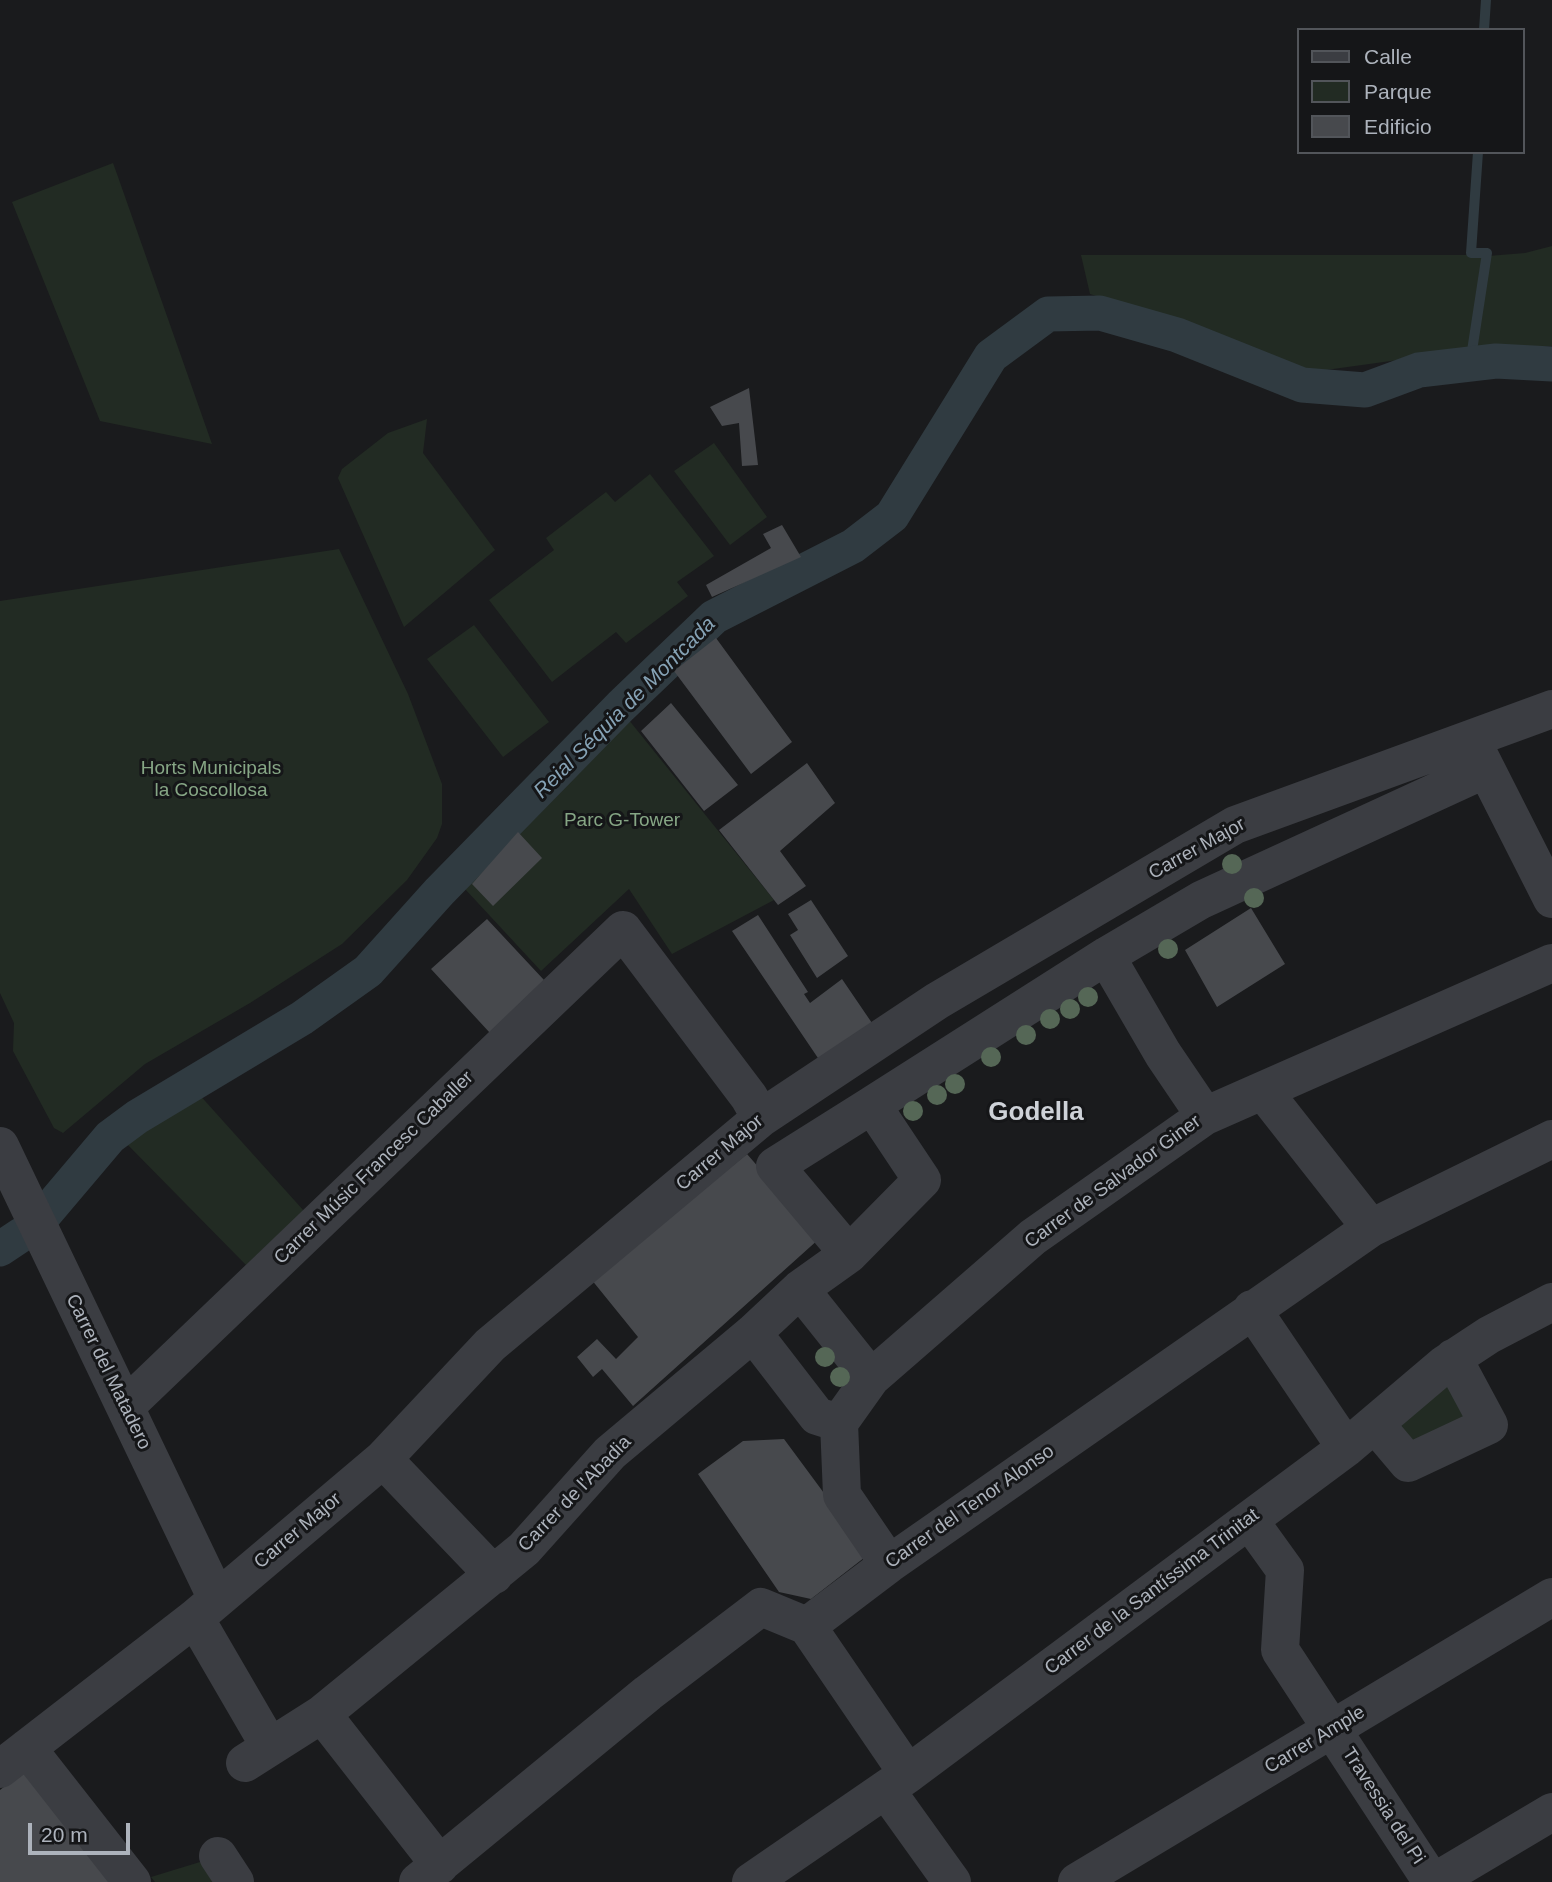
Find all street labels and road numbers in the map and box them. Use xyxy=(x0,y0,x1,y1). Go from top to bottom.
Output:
street label: Carrer Major xyxy=(1145,813,1249,885)
street label: Carrer Músic Francesc Caballer xyxy=(270,1067,478,1269)
street label: Carrer Major xyxy=(672,1110,768,1196)
street label: Carrer de Salvador Giner xyxy=(1020,1110,1206,1254)
street label: Carrer del Matadero xyxy=(60,1291,156,1453)
street label: Carrer de l'Abadia xyxy=(514,1431,636,1557)
street label: Carrer del Tenor Alonso xyxy=(881,1440,1059,1574)
street label: Carrer Major xyxy=(250,1488,346,1574)
street label: Carrer de la Santíssima Trinitat xyxy=(1040,1504,1264,1680)
street label: Carrer Ample xyxy=(1261,1701,1369,1779)
street label: Travessia del Pi xyxy=(1337,1743,1429,1869)

